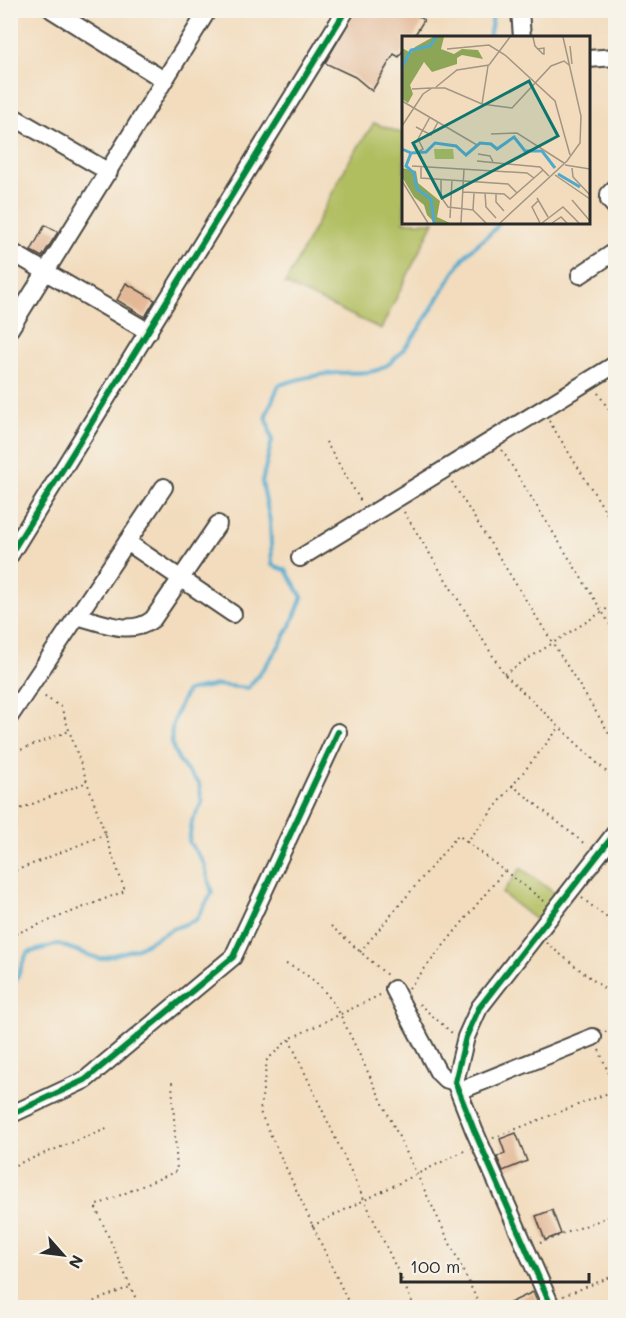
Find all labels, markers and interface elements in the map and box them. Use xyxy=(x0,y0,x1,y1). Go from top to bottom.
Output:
inset map xyxy=(402,36,590,224)
north arrow xyxy=(33,1225,93,1285)
scale bar xyxy=(401,1246,588,1284)
text: N xyxy=(65,1252,89,1273)
text: 100 m xyxy=(410,1254,460,1278)

